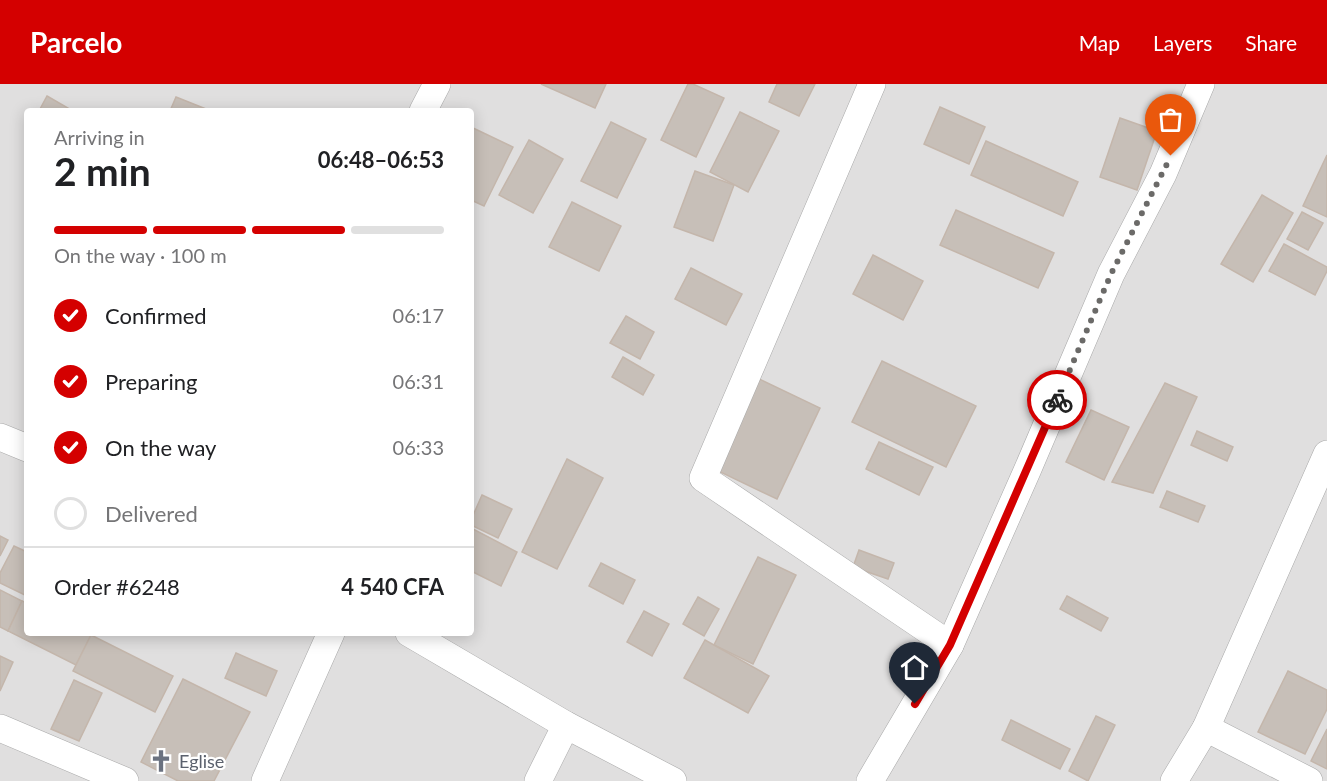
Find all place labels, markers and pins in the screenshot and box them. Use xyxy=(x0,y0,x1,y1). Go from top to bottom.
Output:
pin xyxy=(1145,94,1196,156)
pin xyxy=(889,642,940,704)
church icon: Eglise xyxy=(148,748,174,774)
place label: Eglise xyxy=(179,750,224,772)

